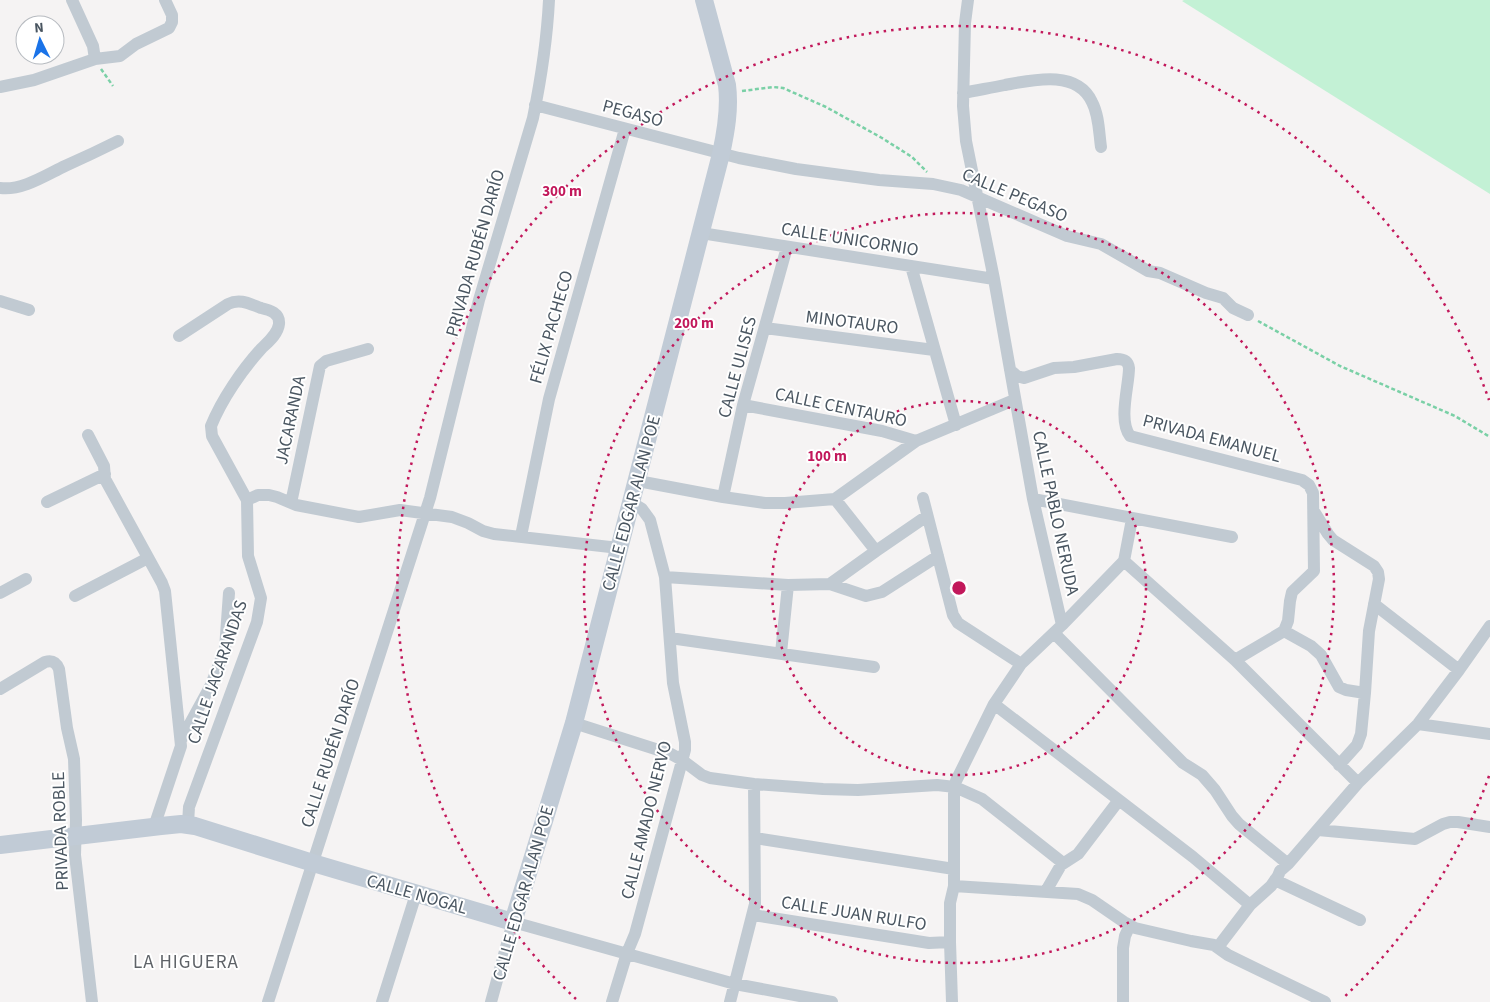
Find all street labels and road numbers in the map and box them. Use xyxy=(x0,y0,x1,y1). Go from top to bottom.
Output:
street label: PEGASO xyxy=(600,93,666,134)
street label: CALLE PEGASO xyxy=(958,162,1072,229)
street label: PRIVADA RUBÉN DARÍO xyxy=(440,167,511,340)
street label: CALLE UNICORNIO xyxy=(779,216,921,263)
street label: FÉLIX PACHECO xyxy=(523,267,580,387)
street label: MINOTAURO xyxy=(804,304,900,341)
street label: CALLE ULISES xyxy=(712,313,763,421)
street label: JACARANDA xyxy=(269,373,312,467)
street label: CALLE CENTAURO xyxy=(773,381,909,434)
street label: PRIVADA EMANUEL xyxy=(1140,408,1284,469)
street label: CALLE EDGAR ALAN POE xyxy=(596,412,667,594)
street label: CALLE PABLO NERUDA xyxy=(1026,428,1085,598)
street label: CALLE JACARANDAS xyxy=(181,597,254,748)
street label: CALLE RUBÉN DARÍO xyxy=(295,675,366,831)
street label: CALLE AMADO NERVO xyxy=(615,738,678,902)
street label: PRIVADA ROBLE xyxy=(46,771,75,891)
street label: CALLE EDGAR ALAN POE xyxy=(487,803,560,984)
street label: CALLE NOGAL xyxy=(364,868,470,921)
street label: CALLE JUAN RULFO xyxy=(779,890,928,937)

